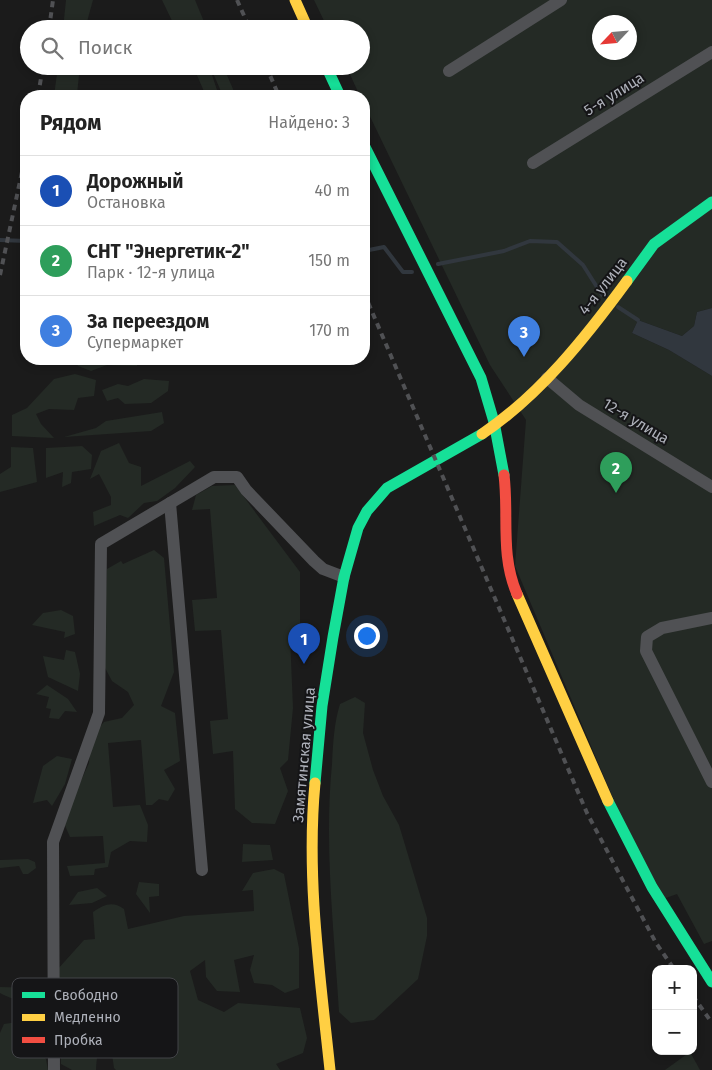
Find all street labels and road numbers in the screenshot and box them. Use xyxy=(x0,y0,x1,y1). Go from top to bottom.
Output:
street label: 5-я улица xyxy=(581,69,647,119)
street label: 4-я улица xyxy=(575,254,631,318)
street label: 12-я улица xyxy=(600,394,672,448)
street label: Замятинская улица xyxy=(289,687,319,823)

